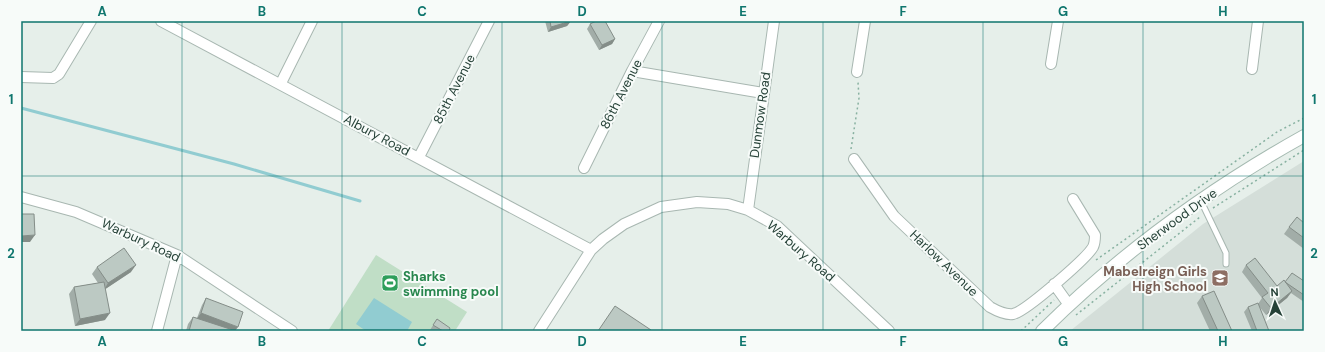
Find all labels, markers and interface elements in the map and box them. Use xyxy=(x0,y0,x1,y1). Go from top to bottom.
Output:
text: A xyxy=(97,3,107,20)
text: B xyxy=(258,3,266,20)
text: C xyxy=(417,3,427,20)
text: D xyxy=(577,3,587,20)
text: E xyxy=(739,3,747,20)
text: F xyxy=(899,3,907,20)
text: G xyxy=(1058,3,1068,20)
text: H xyxy=(1218,3,1228,20)
street label: 85th Avenue xyxy=(429,51,479,127)
street label: 86th Avenue xyxy=(596,56,646,132)
street label: Dunmow Road xyxy=(746,71,774,159)
text: 1 xyxy=(9,91,13,108)
text: 1 xyxy=(1312,91,1316,108)
street label: Albury Road xyxy=(341,110,413,160)
street label: Sherwood Drive xyxy=(1134,184,1220,254)
street label: Warbury Road xyxy=(99,214,183,266)
street label: Warbury Road xyxy=(763,217,839,285)
street label: Harlow Avenue xyxy=(906,226,982,300)
text: 2 xyxy=(7,245,15,262)
text: 2 xyxy=(1310,245,1318,262)
place label: Mabelreign Girls High School xyxy=(1103,263,1207,295)
place label: Sharks swimming pool xyxy=(403,268,499,300)
school or university icon: Mabelreign Girls High School xyxy=(1210,268,1230,288)
sports icon: Sharks swimming pool xyxy=(380,273,400,293)
north arrow xyxy=(1255,282,1295,322)
text: N xyxy=(1270,285,1279,299)
text: A xyxy=(97,333,107,350)
text: B xyxy=(258,333,266,350)
text: C xyxy=(417,333,427,350)
text: D xyxy=(577,333,587,350)
text: E xyxy=(739,333,747,350)
text: F xyxy=(899,333,907,350)
text: G xyxy=(1058,333,1068,350)
text: H xyxy=(1218,333,1228,350)

